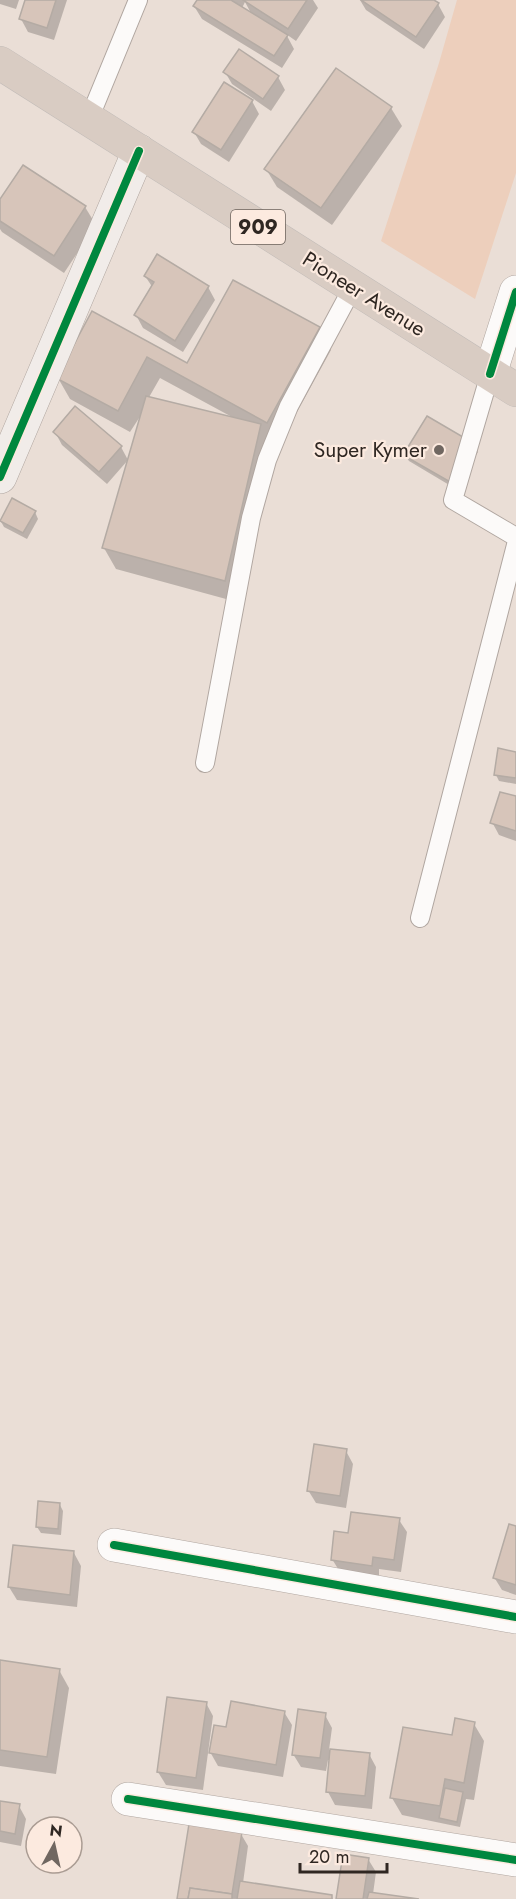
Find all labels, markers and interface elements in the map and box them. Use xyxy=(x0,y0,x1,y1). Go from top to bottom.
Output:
road number: 909 xyxy=(231,210,285,244)
street label: Pioneer Avenue xyxy=(297,244,431,344)
place label: Super Kymer xyxy=(314,435,428,465)
marker: Super Kymer xyxy=(432,443,446,457)
north arrow xyxy=(24,1815,84,1875)
text: N xyxy=(48,1818,64,1843)
scale bar xyxy=(300,1836,387,1874)
text: 20 m xyxy=(309,1844,349,1870)

